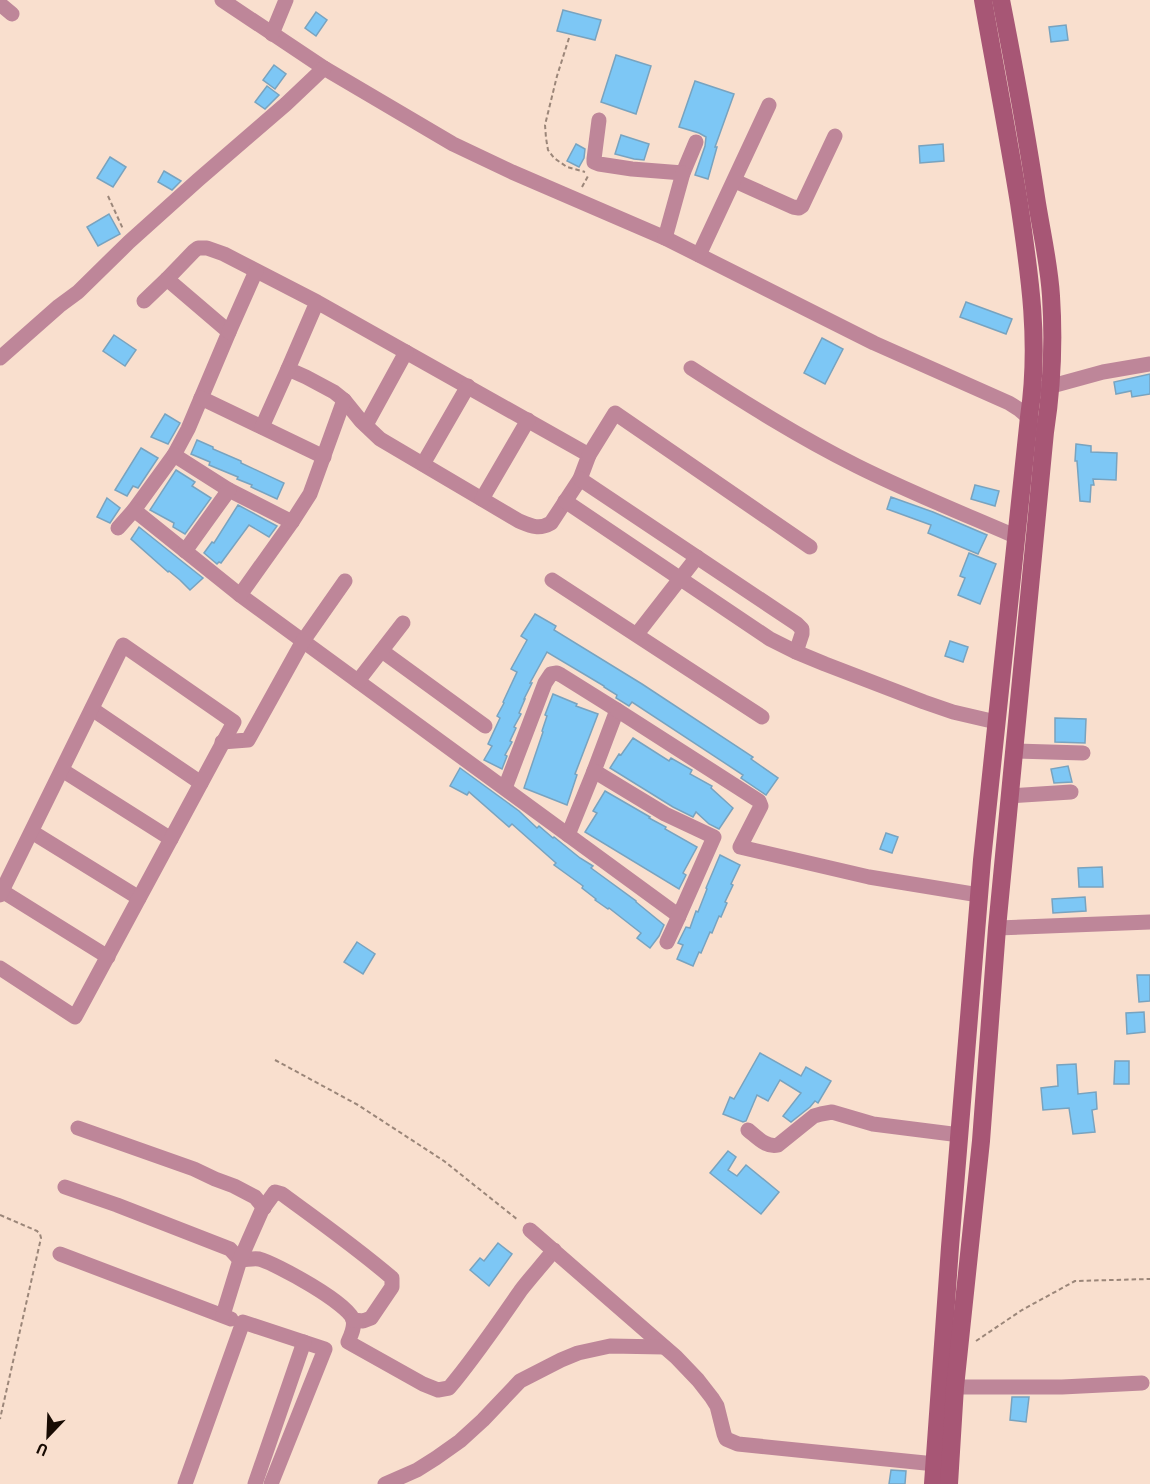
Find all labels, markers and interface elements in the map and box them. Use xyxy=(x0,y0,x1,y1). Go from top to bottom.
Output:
north arrow xyxy=(18,1406,78,1466)
text: U xyxy=(34,1440,50,1461)

